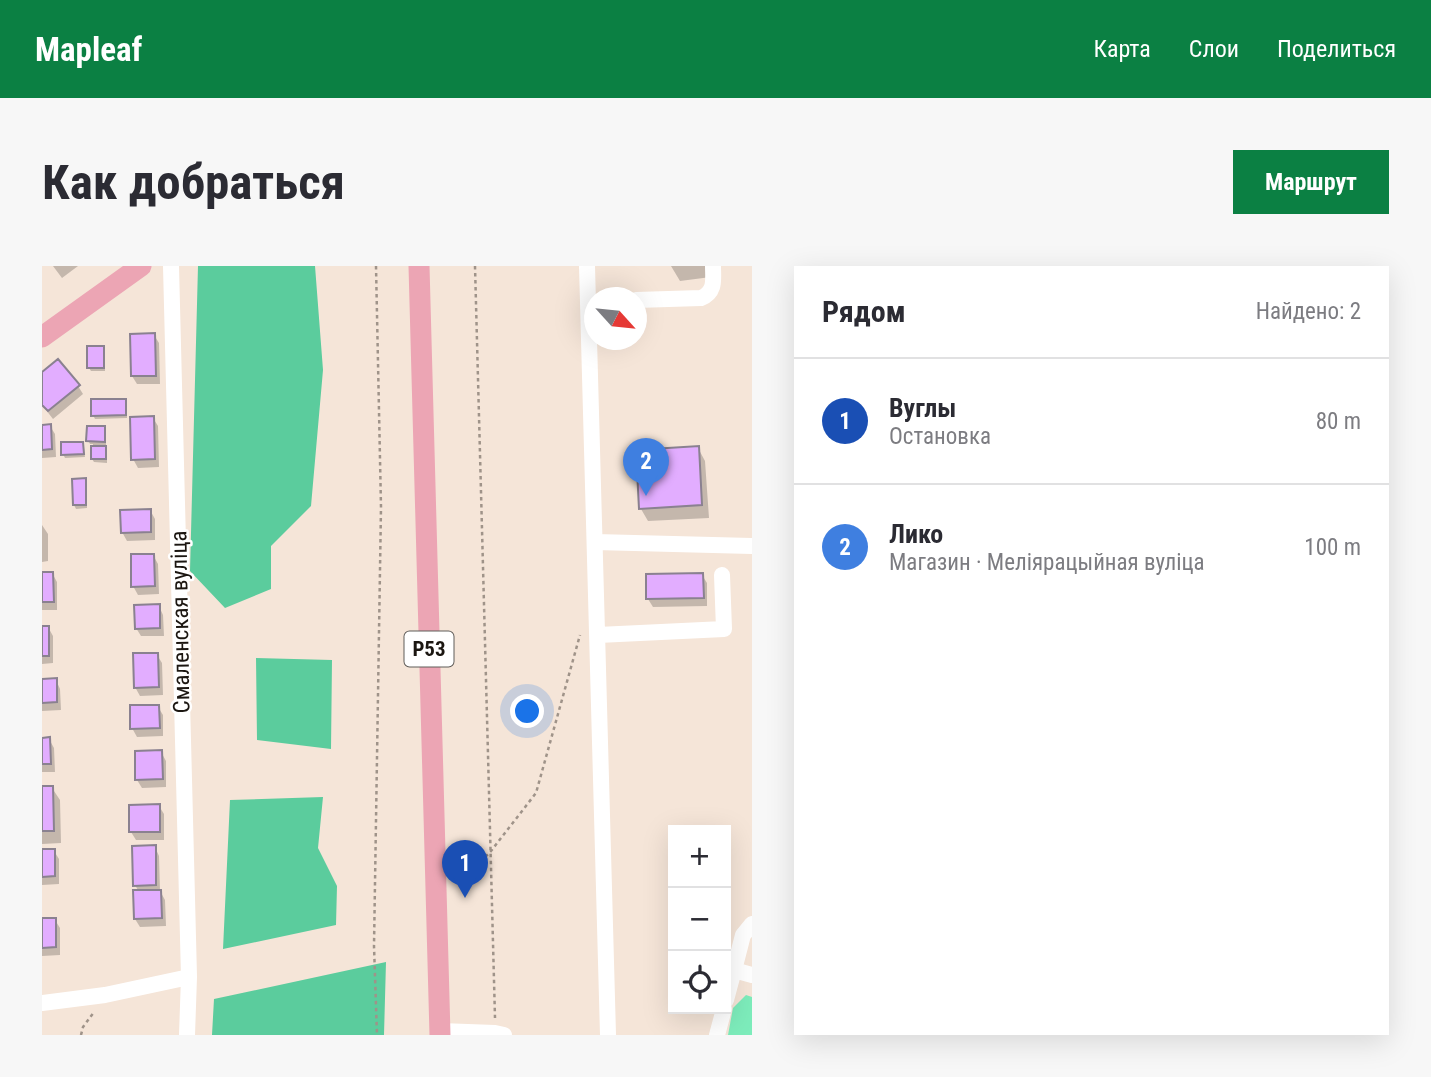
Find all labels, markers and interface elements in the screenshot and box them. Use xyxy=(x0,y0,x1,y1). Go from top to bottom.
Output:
text: Mapleaf xyxy=(35,30,142,69)
text: Карта xyxy=(1093,35,1151,63)
text: Слои xyxy=(1189,35,1239,63)
text: Поделиться xyxy=(1277,35,1396,63)
button: Маршрут xyxy=(1233,150,1389,214)
text: Как добраться xyxy=(42,154,345,211)
north arrow xyxy=(584,287,647,350)
text: Рядом xyxy=(822,294,906,329)
text: Найдено: 2 xyxy=(1256,298,1361,325)
text: Вуглы xyxy=(889,393,956,423)
text: 1 xyxy=(839,408,851,435)
text: 80 m xyxy=(1316,408,1361,435)
text: Остановка xyxy=(889,423,991,450)
pin: 2 xyxy=(623,438,669,496)
text: Лико xyxy=(889,519,943,549)
street label: Смаленская вуліца xyxy=(165,530,196,714)
text: 2 xyxy=(839,534,851,561)
text: 100 m xyxy=(1304,534,1361,561)
text: Магазин · Меліярацыйная вуліца xyxy=(889,549,1205,576)
road number: Р53 xyxy=(404,632,454,666)
your location xyxy=(510,694,544,728)
map controls xyxy=(668,825,731,1014)
button: + xyxy=(668,825,731,888)
pin: 1 xyxy=(442,840,488,898)
button: − xyxy=(668,888,731,951)
button: locate xyxy=(668,951,731,1014)

